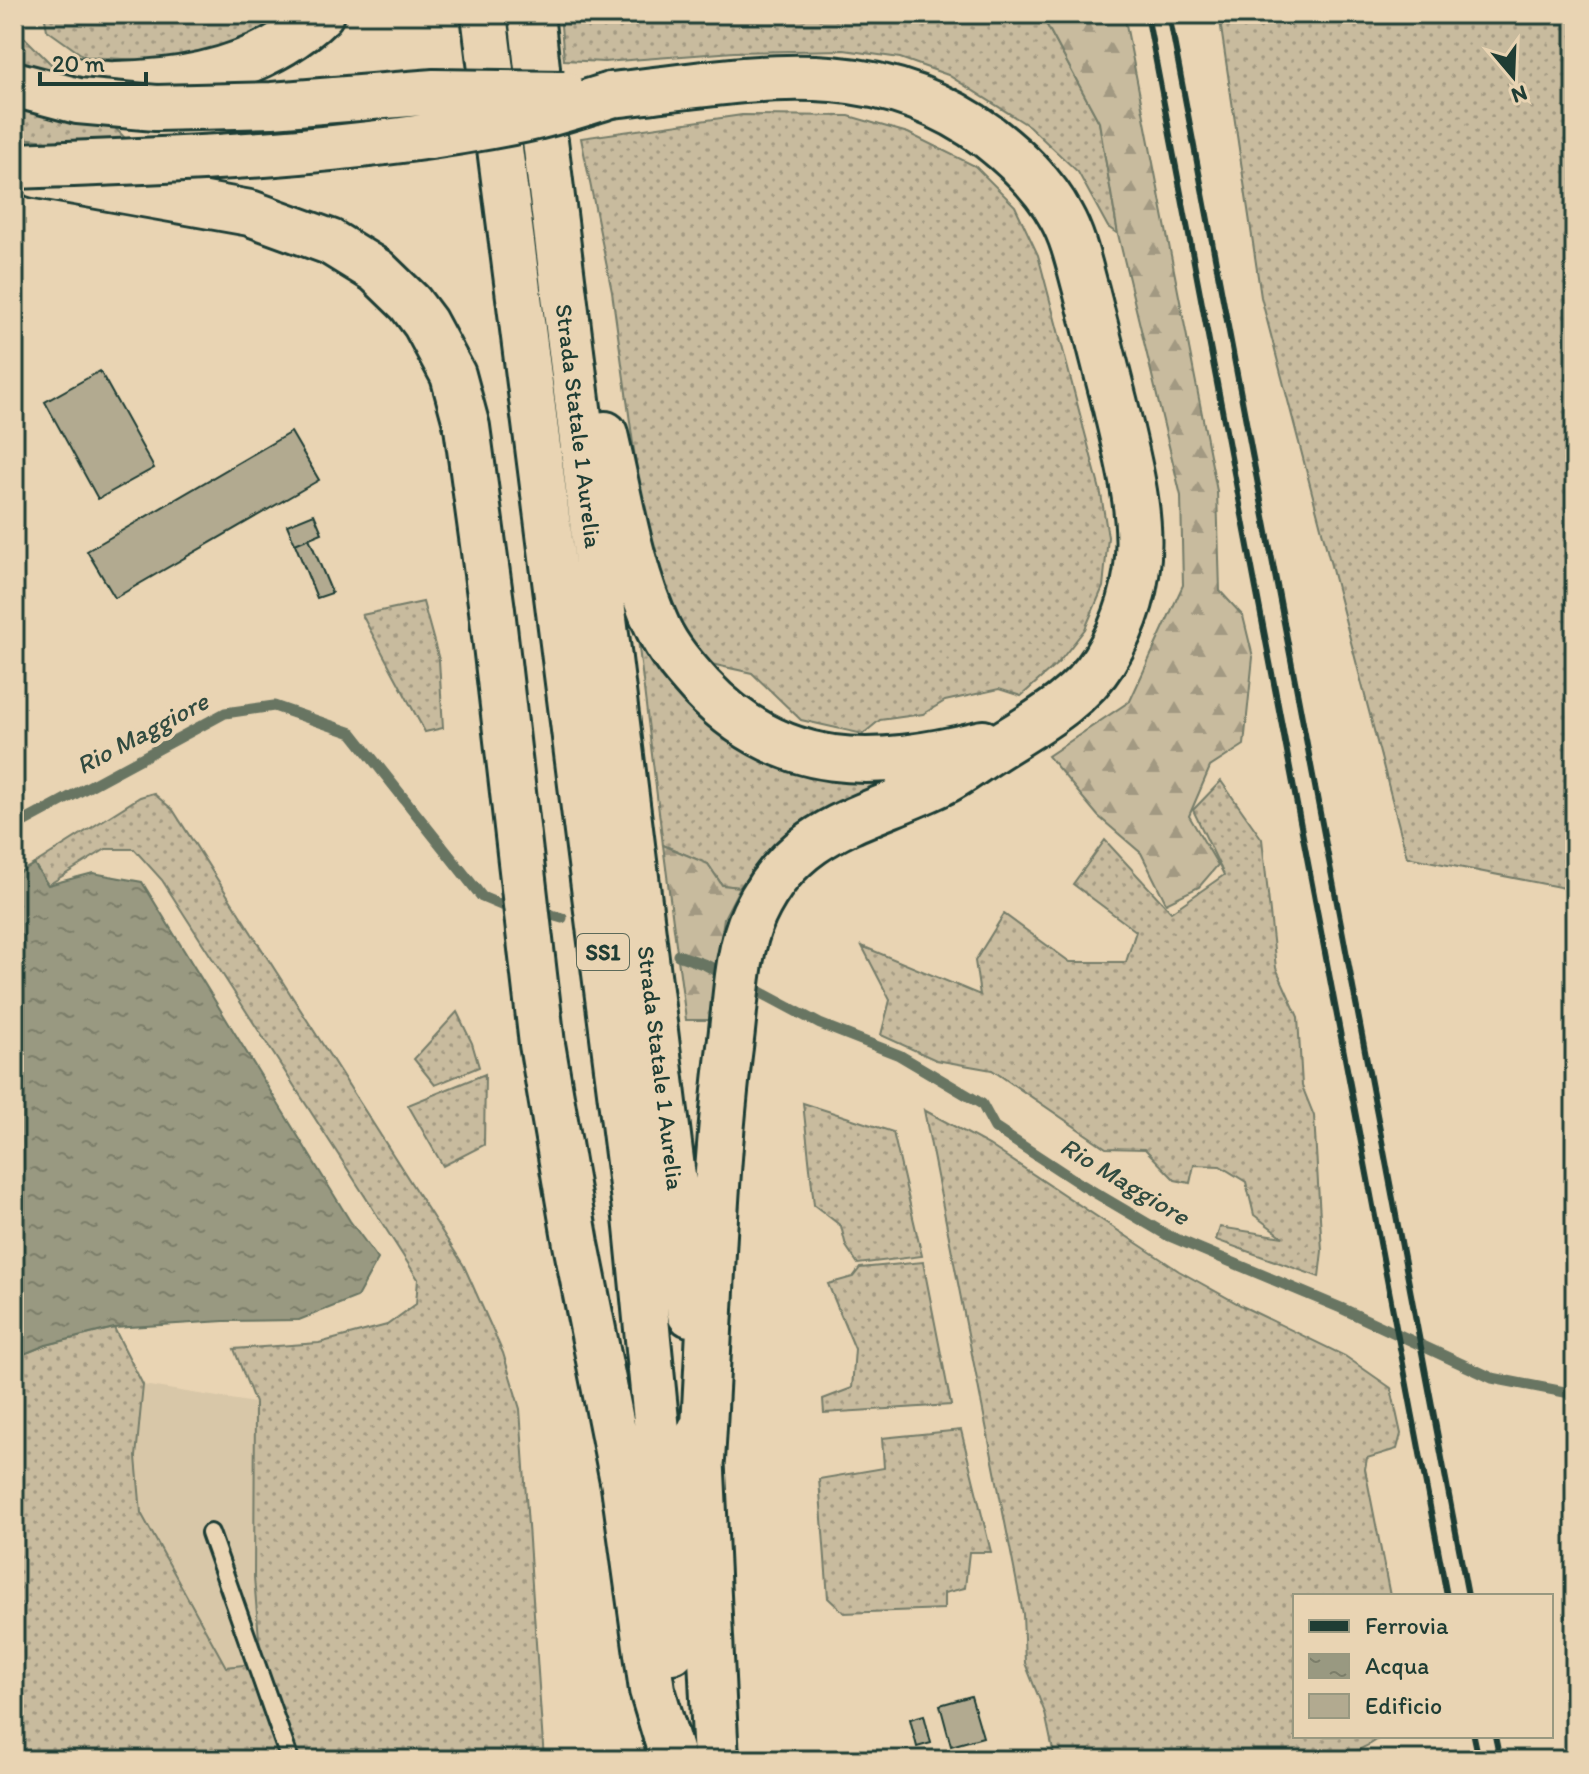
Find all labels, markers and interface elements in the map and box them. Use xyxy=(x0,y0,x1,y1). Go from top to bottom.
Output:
scale bar xyxy=(40,36,146,86)
north arrow xyxy=(1473,36,1553,116)
text: 20 m xyxy=(52,49,105,78)
text: N xyxy=(1508,79,1531,110)
street label: Strada Statale 1 Aurelia xyxy=(550,302,608,550)
water label: Rio Maggiore xyxy=(70,684,215,781)
road number: SS1 xyxy=(577,934,629,970)
street label: Strada Statale 1 Aurelia xyxy=(632,944,690,1192)
water label: Rio Maggiore xyxy=(1055,1130,1197,1233)
legend xyxy=(1293,1594,1553,1738)
text: Ferrovia xyxy=(1365,1611,1449,1640)
text: Acqua xyxy=(1365,1651,1429,1680)
text: Edificio xyxy=(1365,1691,1442,1720)

